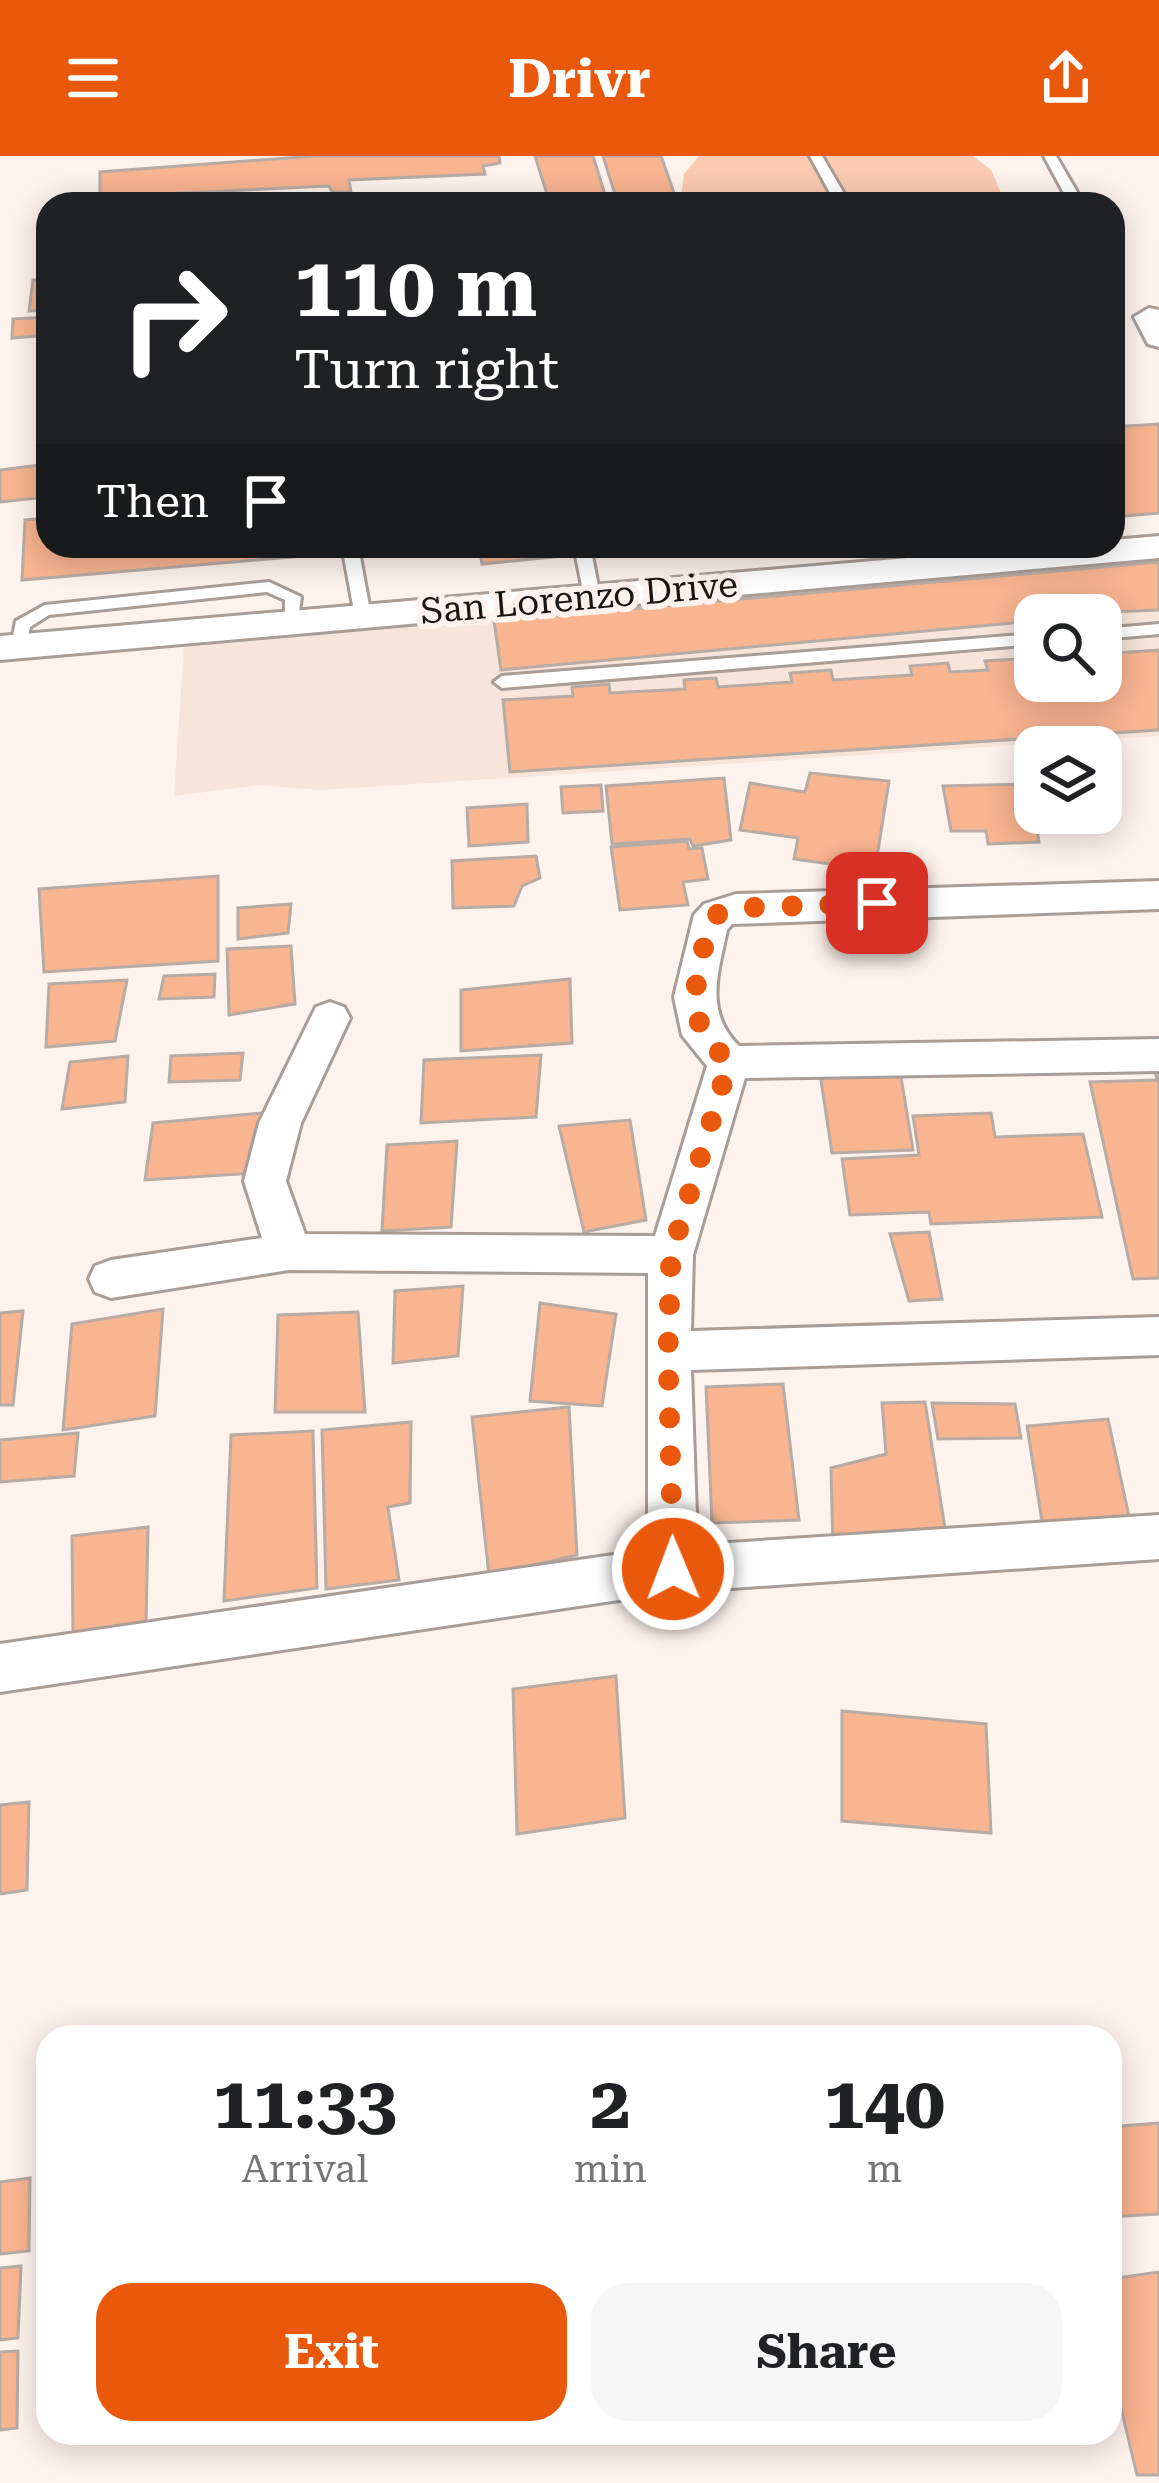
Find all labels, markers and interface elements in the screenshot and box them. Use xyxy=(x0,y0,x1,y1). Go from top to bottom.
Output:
icon: menu xyxy=(60,45,126,111)
icon: share xyxy=(1033,45,1099,111)
text: Drivr xyxy=(508,47,651,110)
text: 110 m xyxy=(294,238,537,336)
icon: right xyxy=(96,240,252,396)
text: Turn right xyxy=(294,338,559,401)
icon: arrive xyxy=(233,468,299,534)
text: Then xyxy=(96,475,209,528)
street label: San Lorenzo Drive xyxy=(419,563,740,633)
map controls xyxy=(1014,594,1122,834)
button: search xyxy=(1014,594,1122,702)
button: layers xyxy=(1014,726,1122,834)
pin xyxy=(826,852,928,954)
icon: arrive xyxy=(844,870,910,936)
position arrow xyxy=(610,1506,736,1632)
text: 11:33 xyxy=(213,2061,397,2146)
text: 2 xyxy=(590,2061,631,2146)
text: 140 xyxy=(824,2061,945,2146)
text: Arrival xyxy=(242,2146,368,2192)
text: min xyxy=(574,2146,647,2192)
text: m xyxy=(867,2146,902,2192)
button: Exit xyxy=(96,2283,567,2421)
button: Share xyxy=(591,2283,1062,2421)

